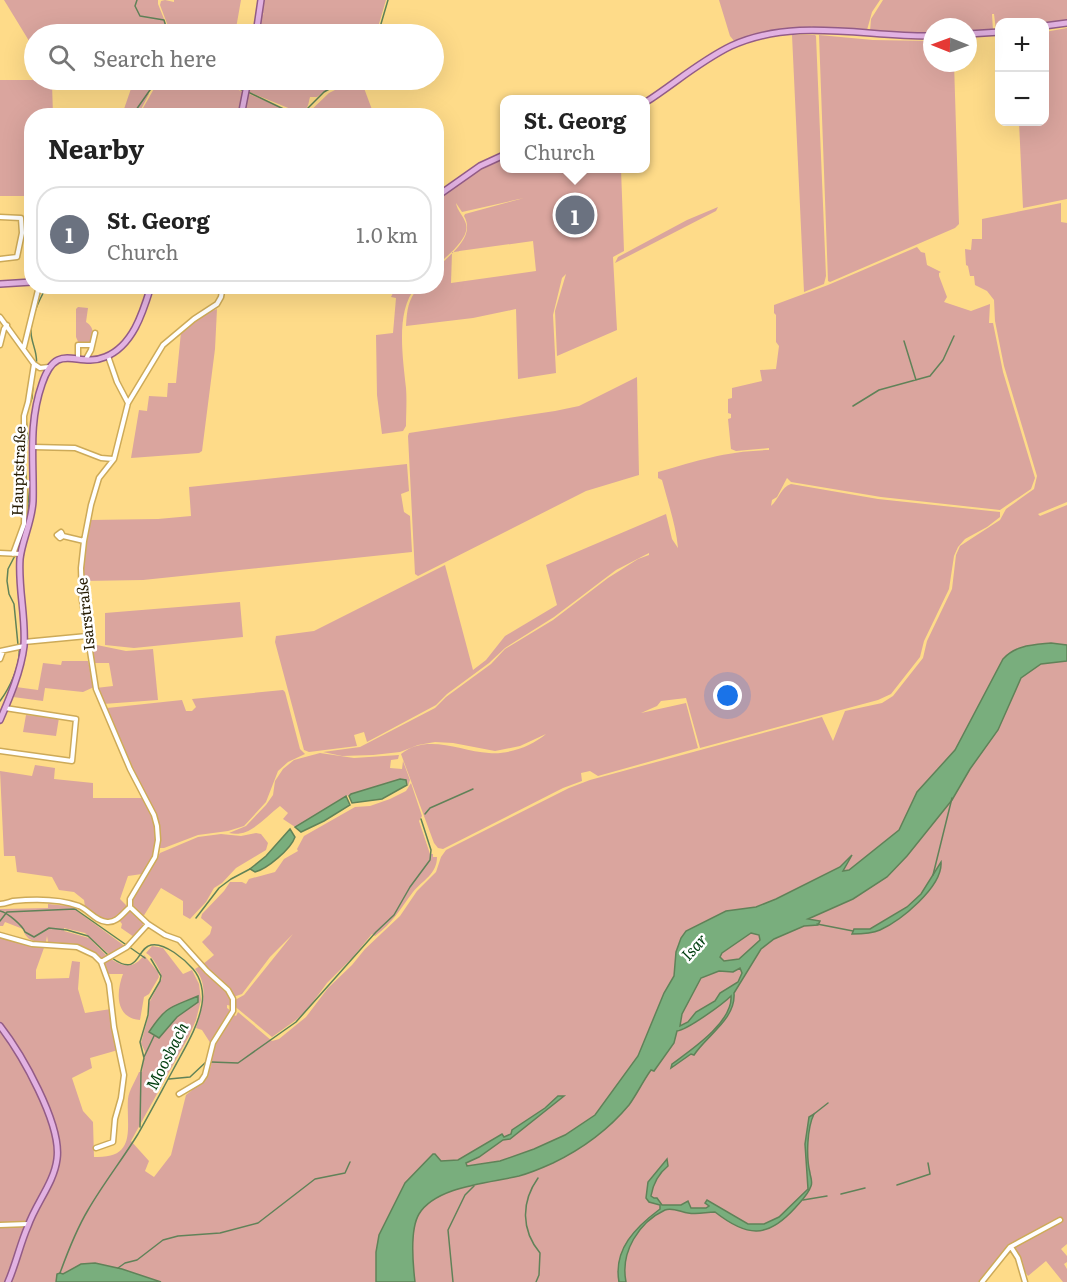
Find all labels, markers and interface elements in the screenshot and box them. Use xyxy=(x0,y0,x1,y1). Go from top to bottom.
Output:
north arrow xyxy=(923,18,977,72)
map controls xyxy=(995,18,1049,126)
button: + xyxy=(995,18,1049,72)
search box xyxy=(24,24,444,90)
icon: search xyxy=(45,41,78,74)
text: Search here xyxy=(93,41,216,74)
button: − xyxy=(995,72,1049,126)
popup xyxy=(500,95,650,173)
text: St. Georg xyxy=(524,103,626,136)
text: Nearby xyxy=(48,128,144,167)
text: Church xyxy=(524,136,595,166)
pin: 1 xyxy=(556,192,594,238)
text: St. Georg xyxy=(107,203,210,236)
text: 1 xyxy=(65,219,74,249)
text: 1.0 km xyxy=(356,219,418,249)
text: Church xyxy=(107,236,179,266)
street label: Hauptstraße xyxy=(4,425,31,516)
street label: Isarstraße xyxy=(69,576,100,652)
your location xyxy=(713,681,742,710)
water label: Isar xyxy=(675,927,712,965)
water label: Moosbach xyxy=(139,1017,194,1094)

